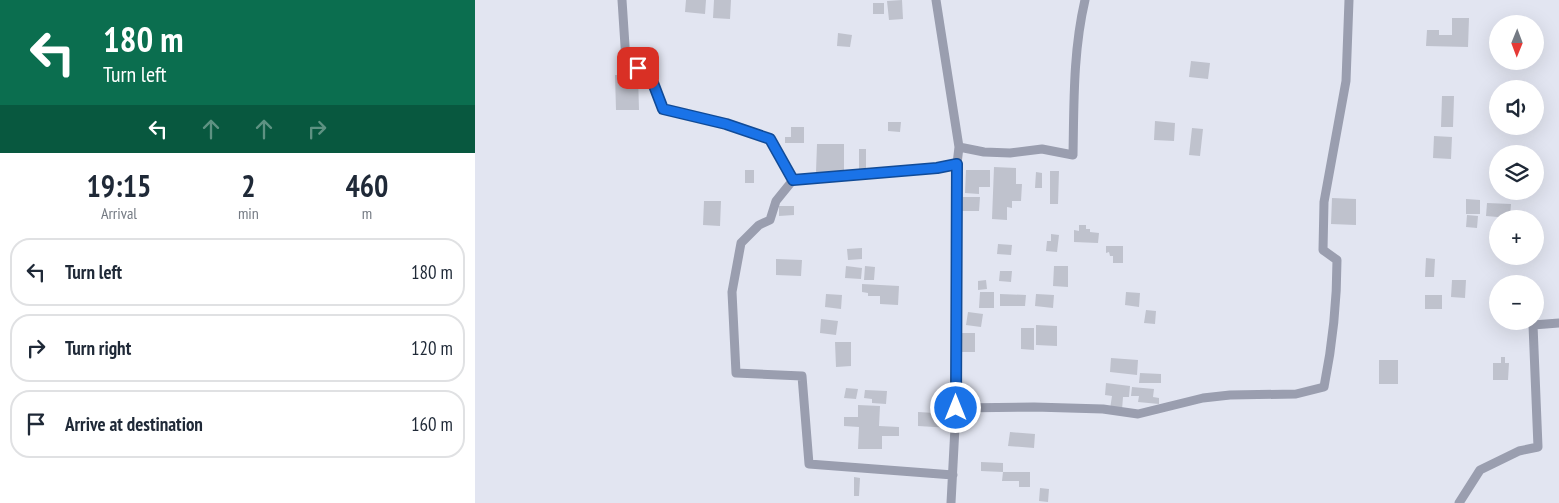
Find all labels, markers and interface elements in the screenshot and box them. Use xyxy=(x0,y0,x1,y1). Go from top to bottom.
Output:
north arrow xyxy=(1489,15,1544,70)
map controls xyxy=(1489,15,1544,330)
text: 180 m xyxy=(103,16,184,62)
icon: left xyxy=(20,20,85,85)
pin xyxy=(617,47,659,89)
icon: arrive xyxy=(624,54,652,82)
text: Turn left xyxy=(103,60,167,88)
button: sound xyxy=(1489,80,1544,135)
icon: left xyxy=(144,115,172,143)
icon: ahead xyxy=(197,115,225,143)
icon: ahead xyxy=(250,115,278,143)
icon: right xyxy=(303,115,331,143)
button: layers xyxy=(1489,145,1544,200)
text: 19:15 xyxy=(87,166,151,205)
text: 2 xyxy=(241,166,256,205)
text: 460 xyxy=(345,166,388,205)
text: Arrival xyxy=(101,203,137,223)
text: min xyxy=(238,203,259,223)
text: m xyxy=(362,203,372,223)
button: + xyxy=(1489,210,1544,265)
icon: left xyxy=(22,258,50,286)
text: Turn left xyxy=(65,260,122,284)
text: 180 m xyxy=(411,260,453,284)
button: − xyxy=(1489,275,1544,330)
icon: right xyxy=(22,334,50,362)
text: Turn right xyxy=(65,336,131,360)
text: 120 m xyxy=(411,336,453,360)
position arrow xyxy=(929,381,981,433)
icon: arrive xyxy=(22,410,50,438)
text: Arrive at destination xyxy=(65,412,203,436)
text: 160 m xyxy=(411,412,453,436)

